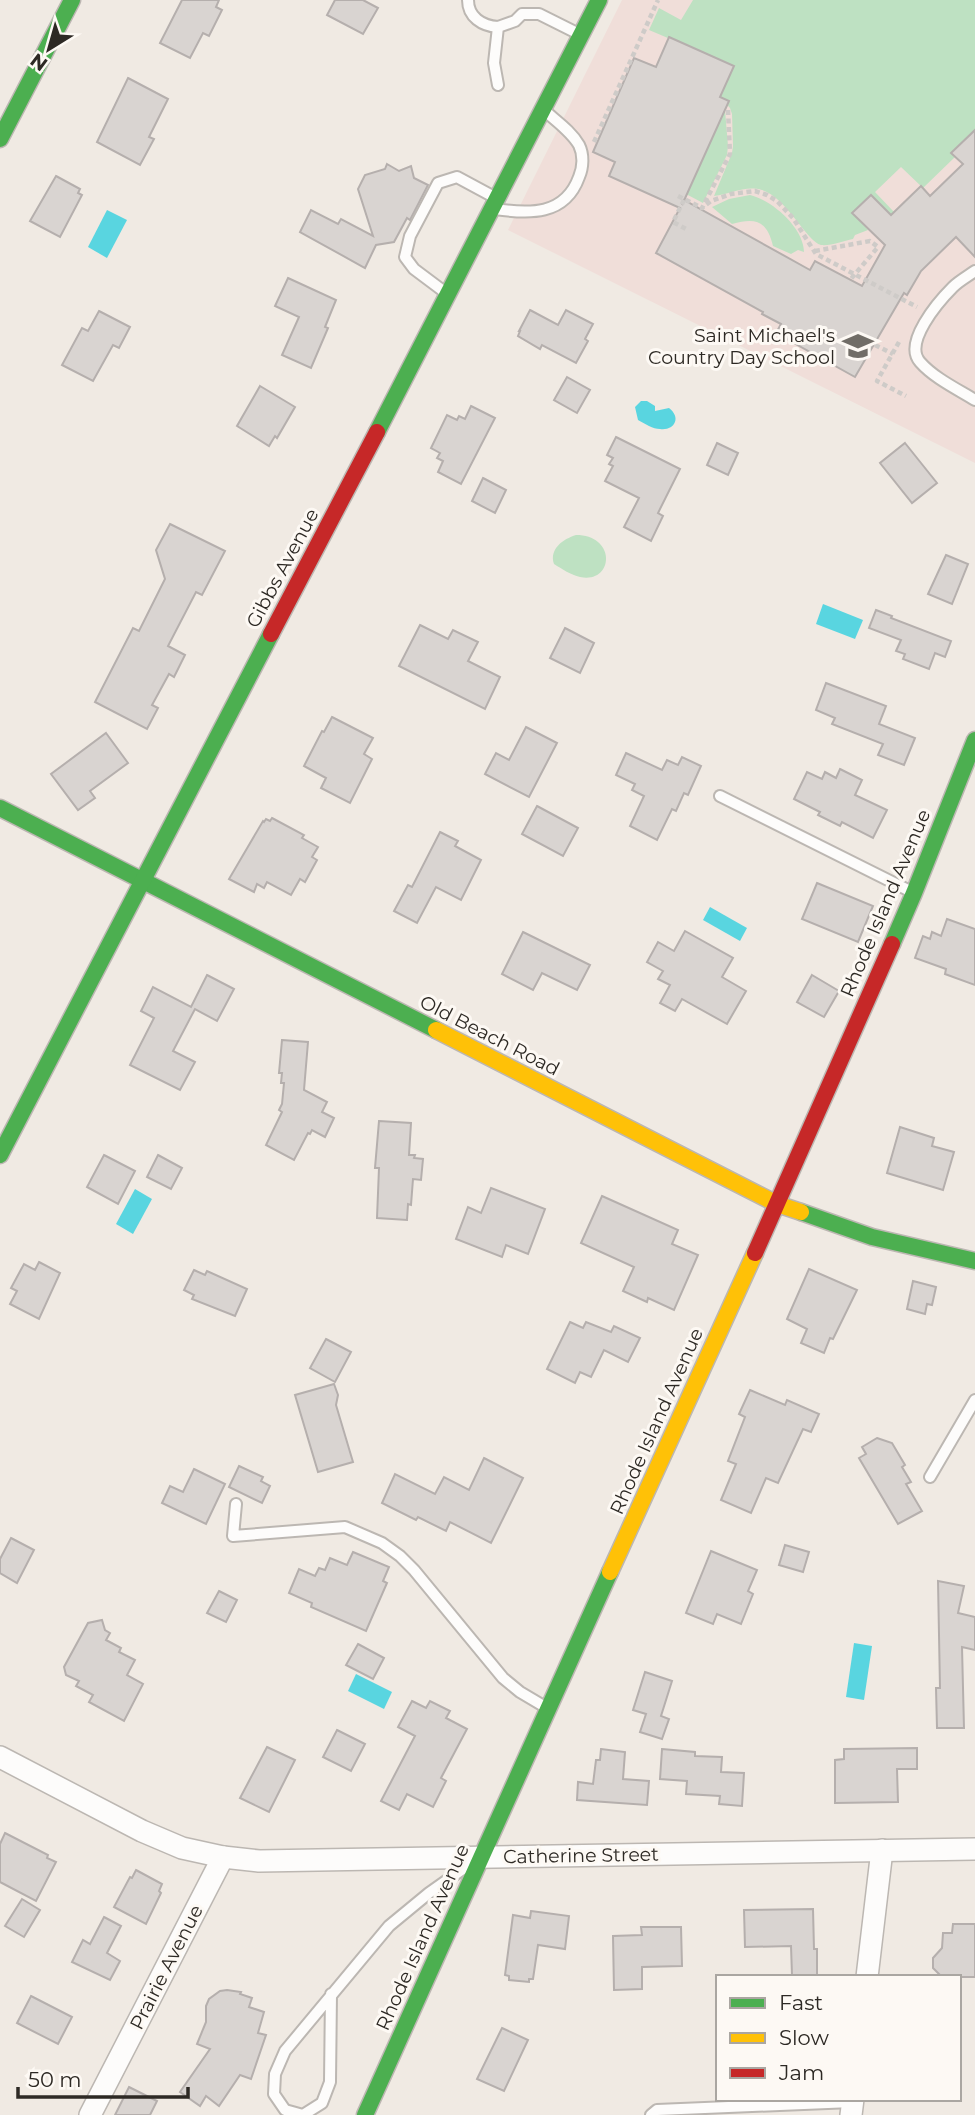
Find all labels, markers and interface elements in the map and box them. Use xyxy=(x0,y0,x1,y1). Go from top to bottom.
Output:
north arrow xyxy=(14,14,84,84)
text: N xyxy=(26,48,52,76)
place label: Saint Michael's Country Day School xyxy=(648,324,835,369)
school or university icon: Saint Michael's Country Day School xyxy=(841,329,875,363)
street label: Gibbs Avenue xyxy=(241,505,323,632)
street label: Rhode Island Avenue xyxy=(835,806,935,1000)
street label: Old Beach Road xyxy=(416,990,563,1081)
street label: Rhode Island Avenue xyxy=(605,1324,708,1518)
street label: Rhode Island Avenue xyxy=(371,1840,474,2034)
street label: Catherine Street xyxy=(503,1843,659,1868)
street label: Prairie Avenue xyxy=(125,1901,208,2034)
legend xyxy=(716,1975,961,2101)
text: Fast xyxy=(779,1990,823,2015)
text: Slow xyxy=(779,2025,829,2050)
scale bar xyxy=(18,2056,187,2100)
text: Jam xyxy=(778,2060,824,2085)
text: 50 m xyxy=(28,2067,82,2092)

